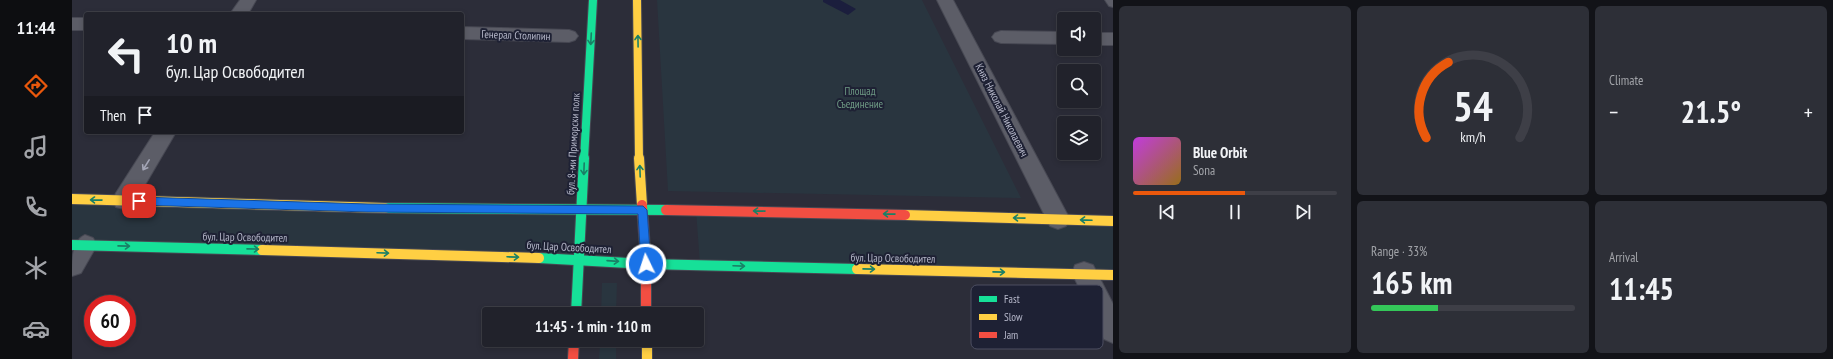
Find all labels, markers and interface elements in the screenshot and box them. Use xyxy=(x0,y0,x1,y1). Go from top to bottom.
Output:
map controls xyxy=(1057,12,1101,160)
button: sound xyxy=(1057,12,1101,56)
text: 11:44 xyxy=(17,16,55,39)
text: 10 m xyxy=(166,24,217,61)
street label: Генерал Столипин xyxy=(481,27,551,43)
icon: left xyxy=(100,28,152,80)
one-way arrow xyxy=(587,32,594,45)
one-way arrow xyxy=(635,35,642,48)
text: бул. Цар Освободител xyxy=(166,60,305,83)
street label: Княз Николай Николаевич xyxy=(972,61,1032,159)
button: search xyxy=(1057,64,1101,108)
icon: directions xyxy=(22,72,50,100)
text: Climate xyxy=(1609,72,1643,89)
text: 54 xyxy=(1453,79,1493,132)
park label: Площад Съединение xyxy=(837,84,884,111)
street label: бул. 8-ми Приморски полк xyxy=(563,92,583,195)
text: 21.5° xyxy=(1681,92,1741,131)
text: − xyxy=(1609,98,1618,126)
text: + xyxy=(1804,98,1813,126)
icon: arrive xyxy=(134,104,156,126)
text: Then xyxy=(100,106,126,125)
button: layers xyxy=(1057,116,1101,160)
text: km/h xyxy=(1460,127,1486,146)
icon: music xyxy=(22,133,50,161)
text: Blue Orbit xyxy=(1193,143,1247,162)
one-way arrow xyxy=(141,159,149,171)
one-way arrow xyxy=(580,162,588,175)
text: Sona xyxy=(1193,162,1215,179)
one-way arrow xyxy=(636,165,643,178)
pin xyxy=(122,184,156,218)
icon: arrive xyxy=(128,190,150,212)
icon: phone xyxy=(22,193,50,221)
one-way arrow xyxy=(90,196,103,204)
icon: previous xyxy=(1156,201,1178,223)
icon: pause xyxy=(1224,201,1246,223)
icon: next xyxy=(1292,201,1314,223)
one-way arrow xyxy=(753,207,766,215)
one-way arrow xyxy=(883,210,896,218)
one-way arrow xyxy=(1013,214,1026,221)
one-way arrow xyxy=(1080,216,1093,224)
street label: бул. Цар Освободител xyxy=(202,229,288,245)
street label: бул. Цар Освободител xyxy=(526,238,612,256)
one-way arrow xyxy=(117,243,130,250)
position arrow xyxy=(625,243,667,285)
text: Range · 33% xyxy=(1371,243,1427,260)
one-way arrow xyxy=(247,246,260,253)
one-way arrow xyxy=(376,249,389,257)
text: Arrival xyxy=(1609,249,1638,266)
street label: бул. Цар Освободител xyxy=(850,250,936,266)
one-way arrow xyxy=(506,253,519,261)
icon: climate xyxy=(22,254,50,282)
one-way arrow xyxy=(606,258,619,265)
one-way arrow xyxy=(732,262,745,270)
text: 165 km xyxy=(1371,263,1452,302)
one-way arrow xyxy=(862,265,875,273)
one-way arrow xyxy=(992,268,1005,276)
text: 11:45 xyxy=(1609,269,1674,308)
legend xyxy=(971,285,1103,349)
text: Fast xyxy=(1004,292,1020,306)
speed limit sign: 60 xyxy=(84,295,136,347)
text: Slow xyxy=(1004,310,1023,324)
icon: car xyxy=(22,315,50,343)
text: 11:45 · 1 min · 110 m xyxy=(535,317,651,336)
text: Jam xyxy=(1003,328,1018,342)

